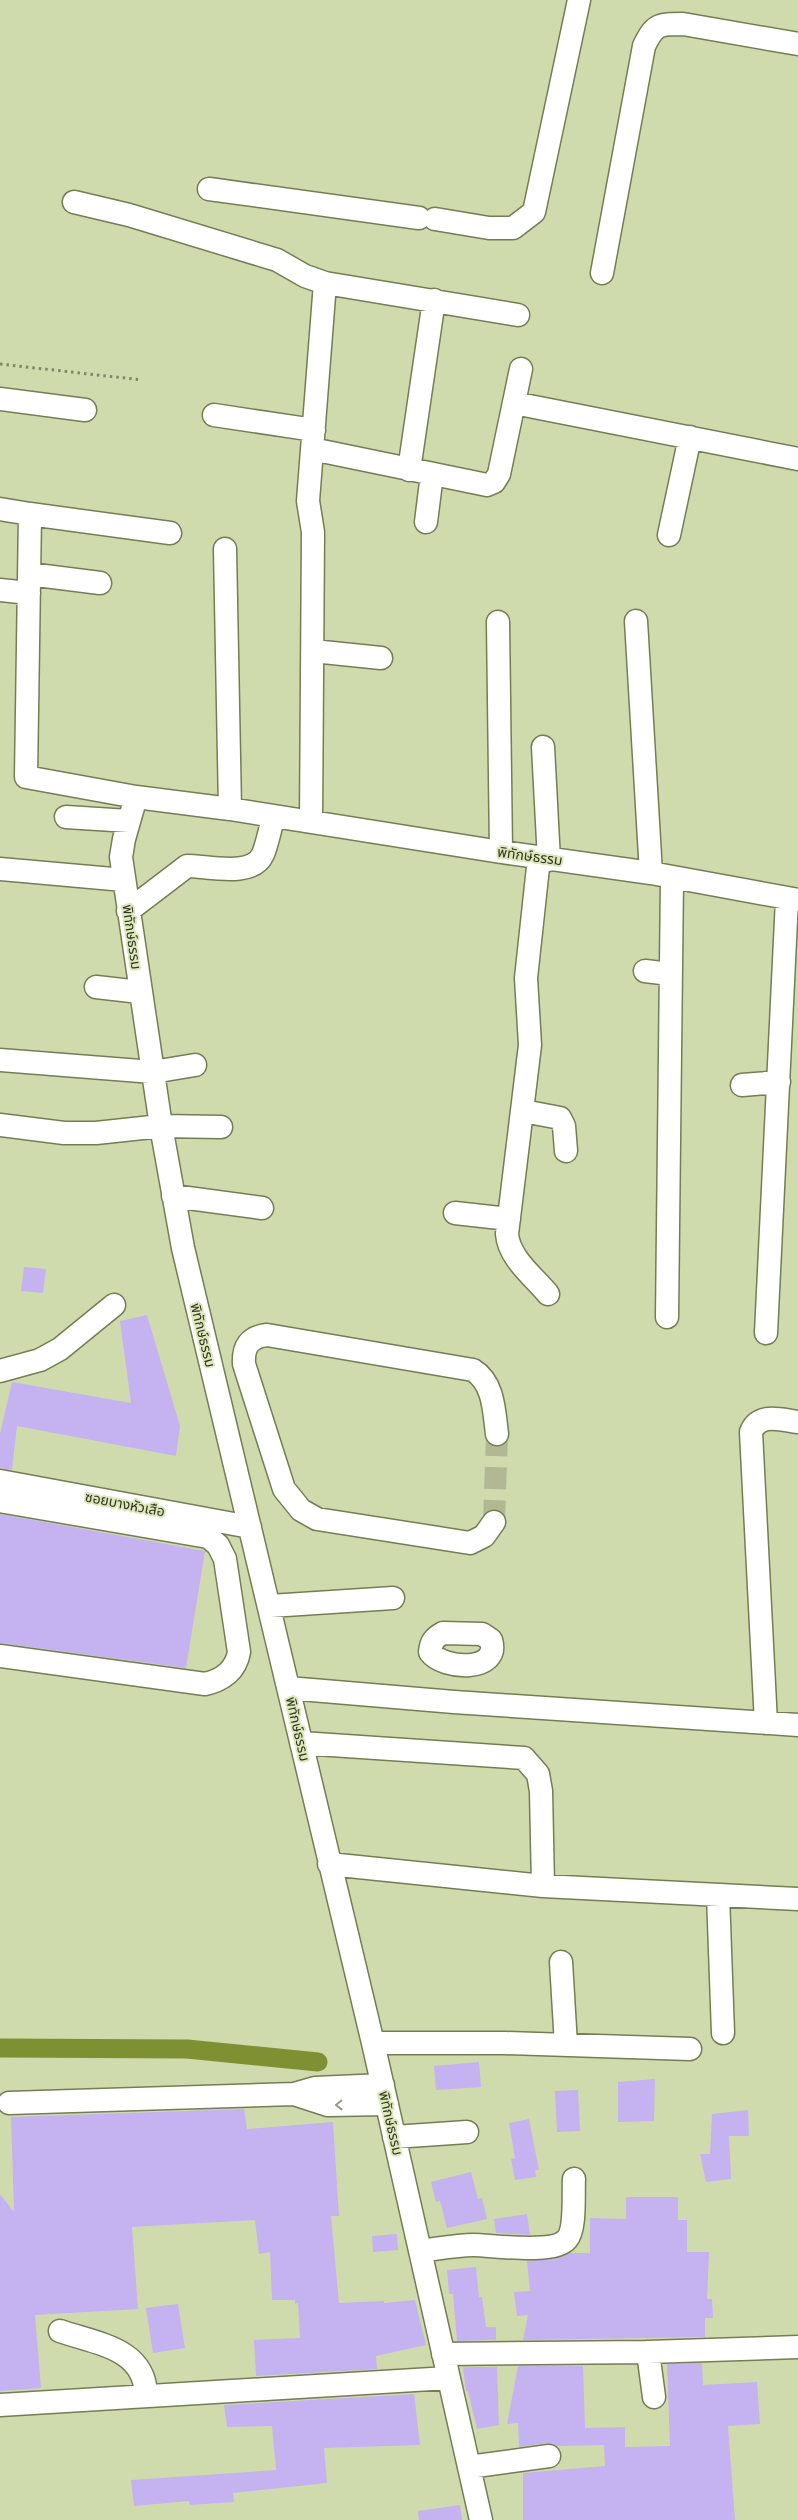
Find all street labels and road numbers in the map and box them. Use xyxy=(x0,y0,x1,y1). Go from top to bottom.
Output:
street label: พิทักษ์ธรรม xyxy=(496,843,564,869)
street label: พิทักษ์ธรรม xyxy=(119,903,145,971)
street label: พิทักษ์ธรรม xyxy=(186,1301,220,1369)
street label: ซอยบางหัวเสือ xyxy=(84,1487,166,1521)
street label: พิทักษ์ธรรม xyxy=(282,1695,314,1763)
street label: พิทักษ์ธรรม xyxy=(375,2089,407,2157)

